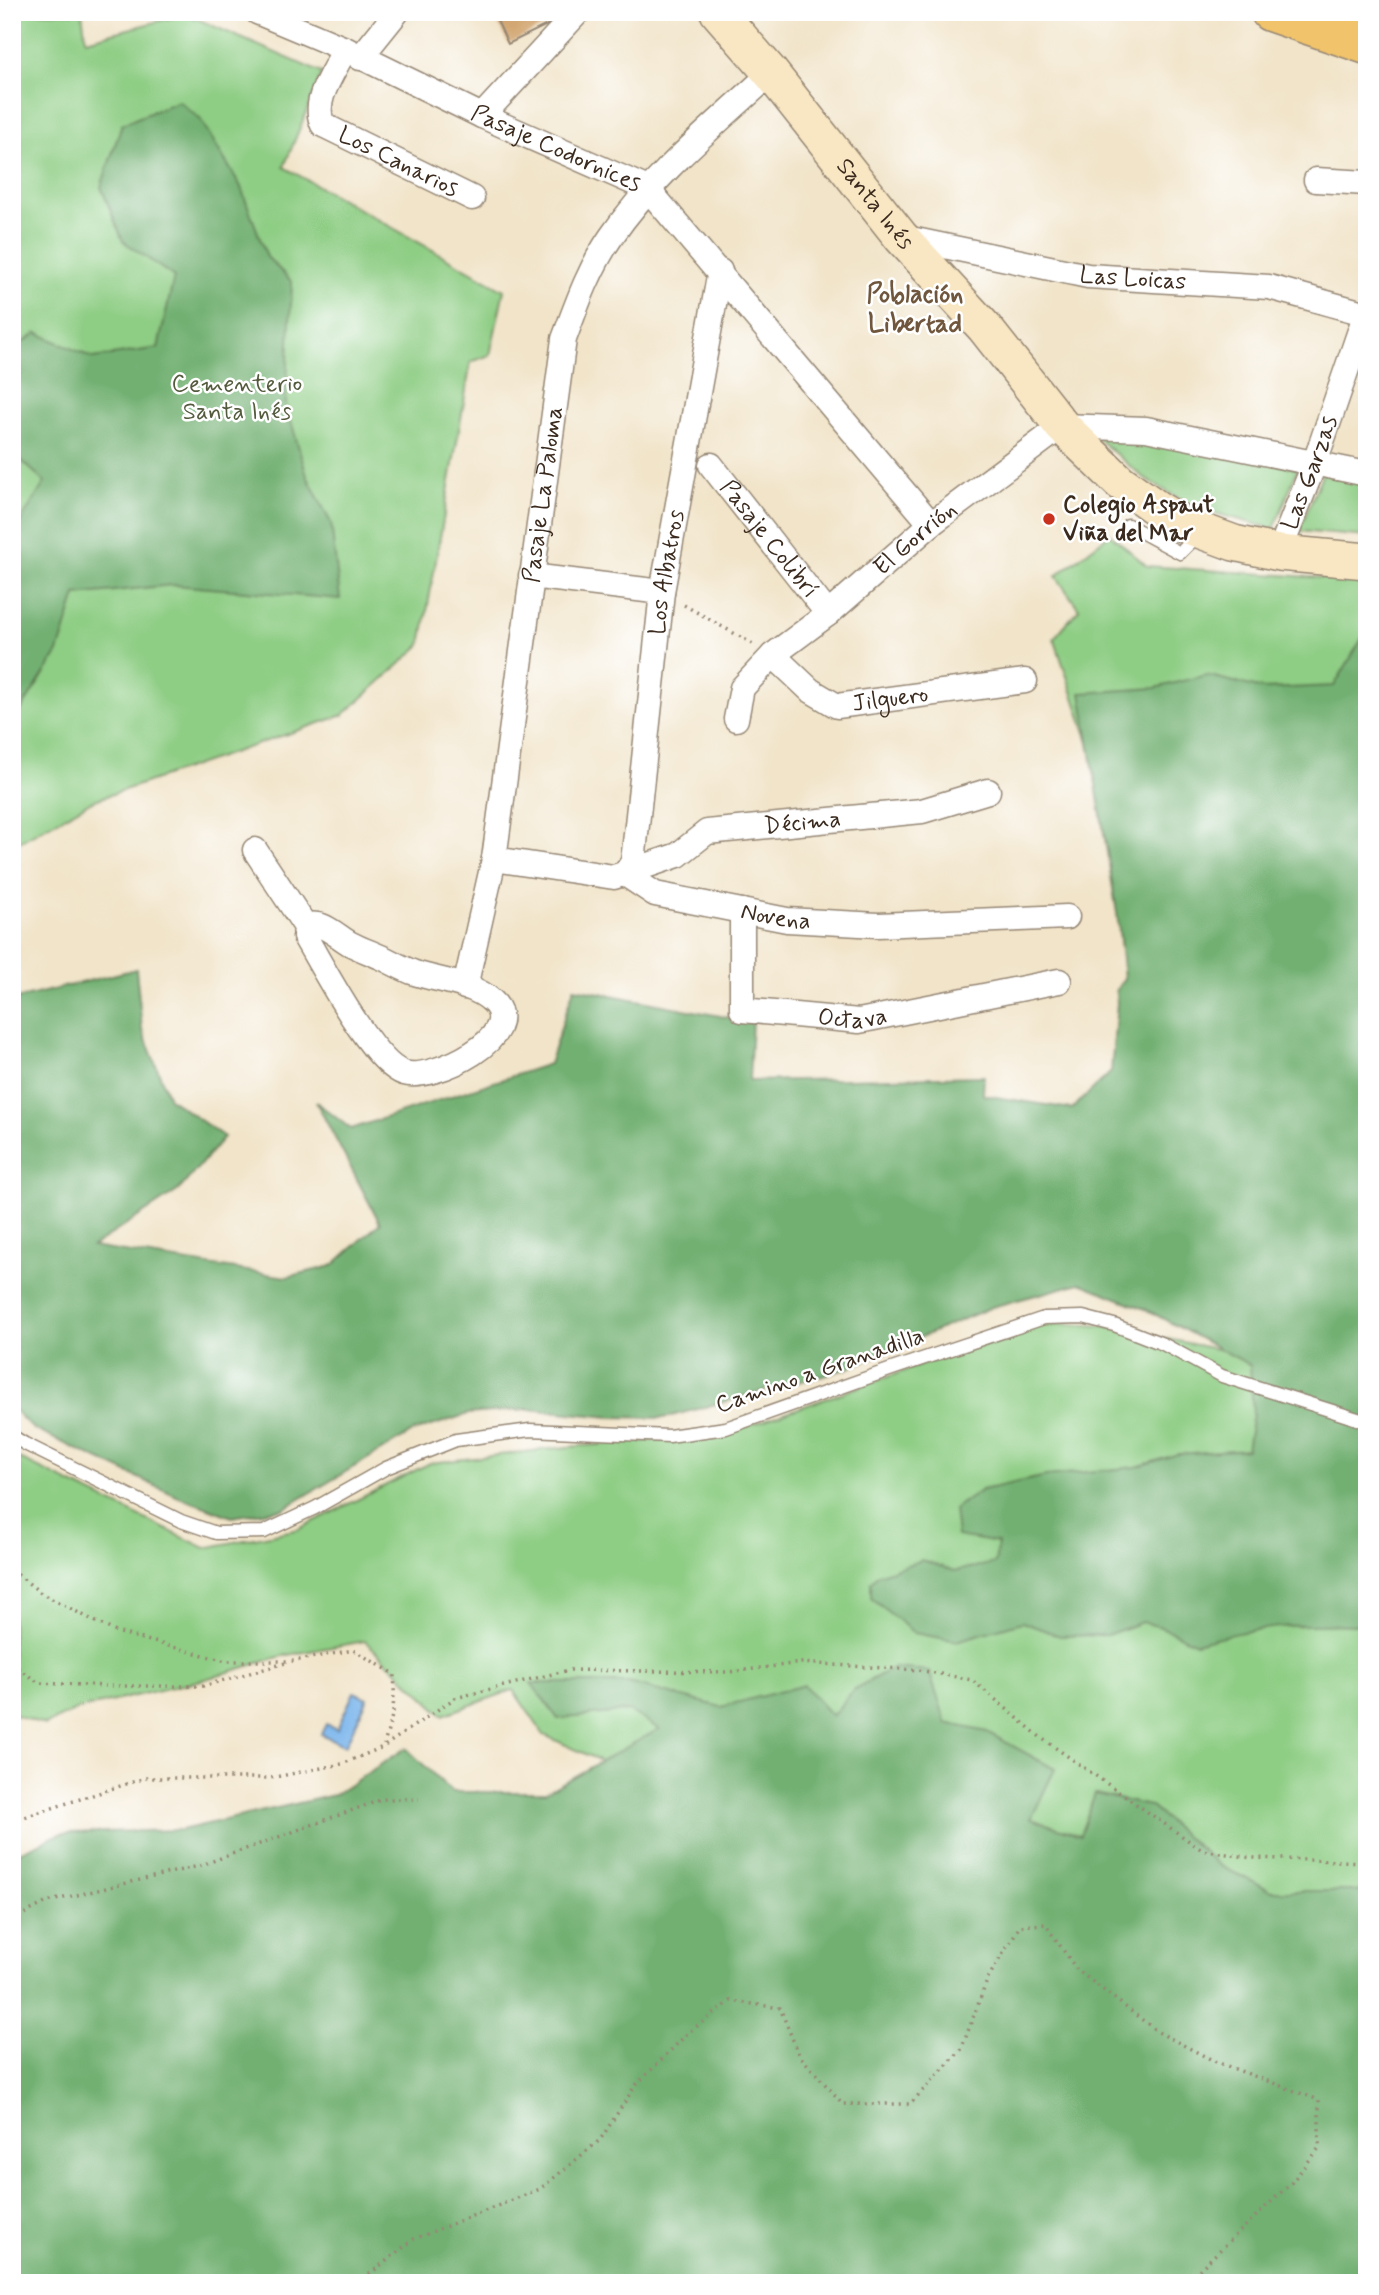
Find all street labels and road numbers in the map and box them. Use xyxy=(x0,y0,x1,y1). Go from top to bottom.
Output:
street label: Pasaje Codornices xyxy=(466,98,646,200)
street label: Los Canarios xyxy=(333,119,464,205)
street label: Santa Inés xyxy=(829,152,921,257)
street label: Las Loicas xyxy=(1077,259,1187,297)
street label: Pasaje La Paloma xyxy=(516,404,570,585)
street label: Las Garzas xyxy=(1274,412,1345,534)
street label: Pasaje Colibrí xyxy=(713,473,825,605)
street label: El Gorrión xyxy=(867,494,964,583)
street label: Los Albatros xyxy=(642,507,692,636)
street label: Jilguero xyxy=(850,679,930,719)
street label: Décima xyxy=(763,803,842,842)
street label: Novena xyxy=(738,896,811,937)
street label: Octava xyxy=(817,1000,890,1037)
street label: Camino a Granadilla xyxy=(712,1321,928,1421)

